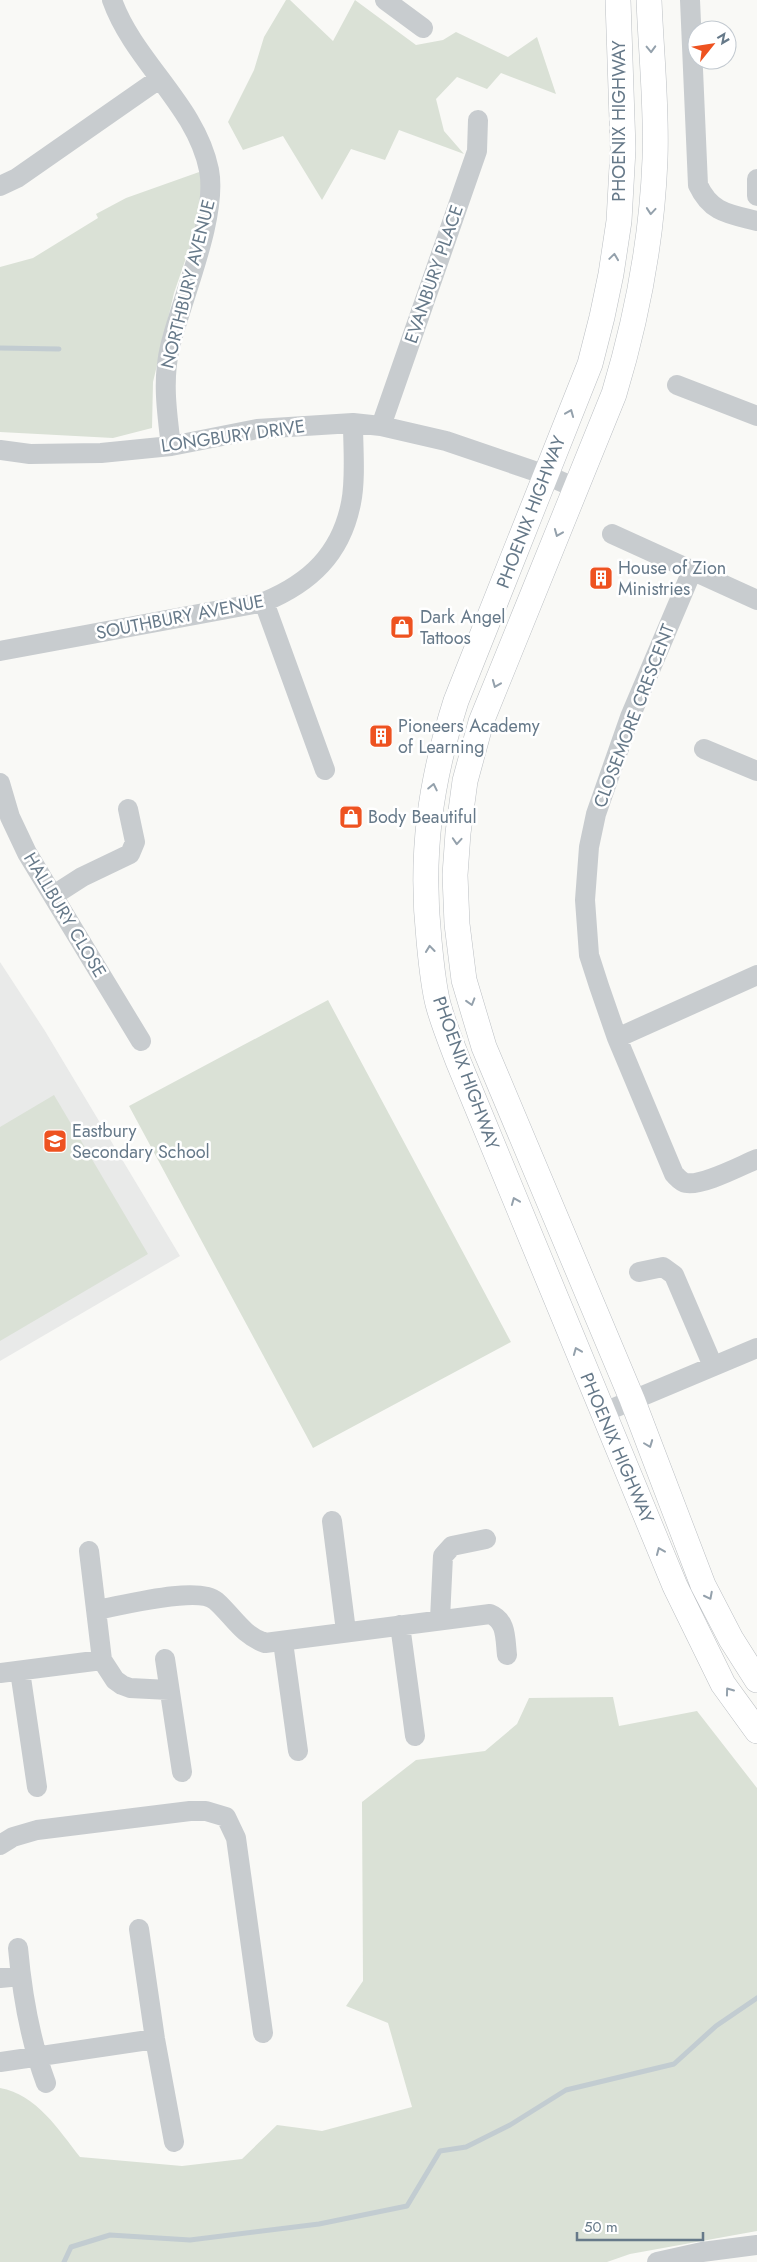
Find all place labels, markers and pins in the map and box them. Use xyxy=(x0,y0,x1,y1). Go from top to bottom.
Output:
place label: House of Zion Ministries xyxy=(618,555,726,602)
building icon: House of Zion Ministries xyxy=(588,565,614,591)
place label: Dark Angel Tattoos xyxy=(420,604,505,651)
shop icon: Dark Angel Tattoos xyxy=(389,614,415,640)
place label: Pioneers Academy of Learning xyxy=(398,713,540,760)
building icon: Pioneers Academy of Learning xyxy=(368,723,394,749)
shop icon: Body Beautiful xyxy=(338,804,364,830)
place label: Body Beautiful xyxy=(368,804,477,830)
place label: Eastbury Secondary School xyxy=(72,1118,210,1165)
school or university icon: Eastbury Secondary School xyxy=(42,1128,68,1154)

